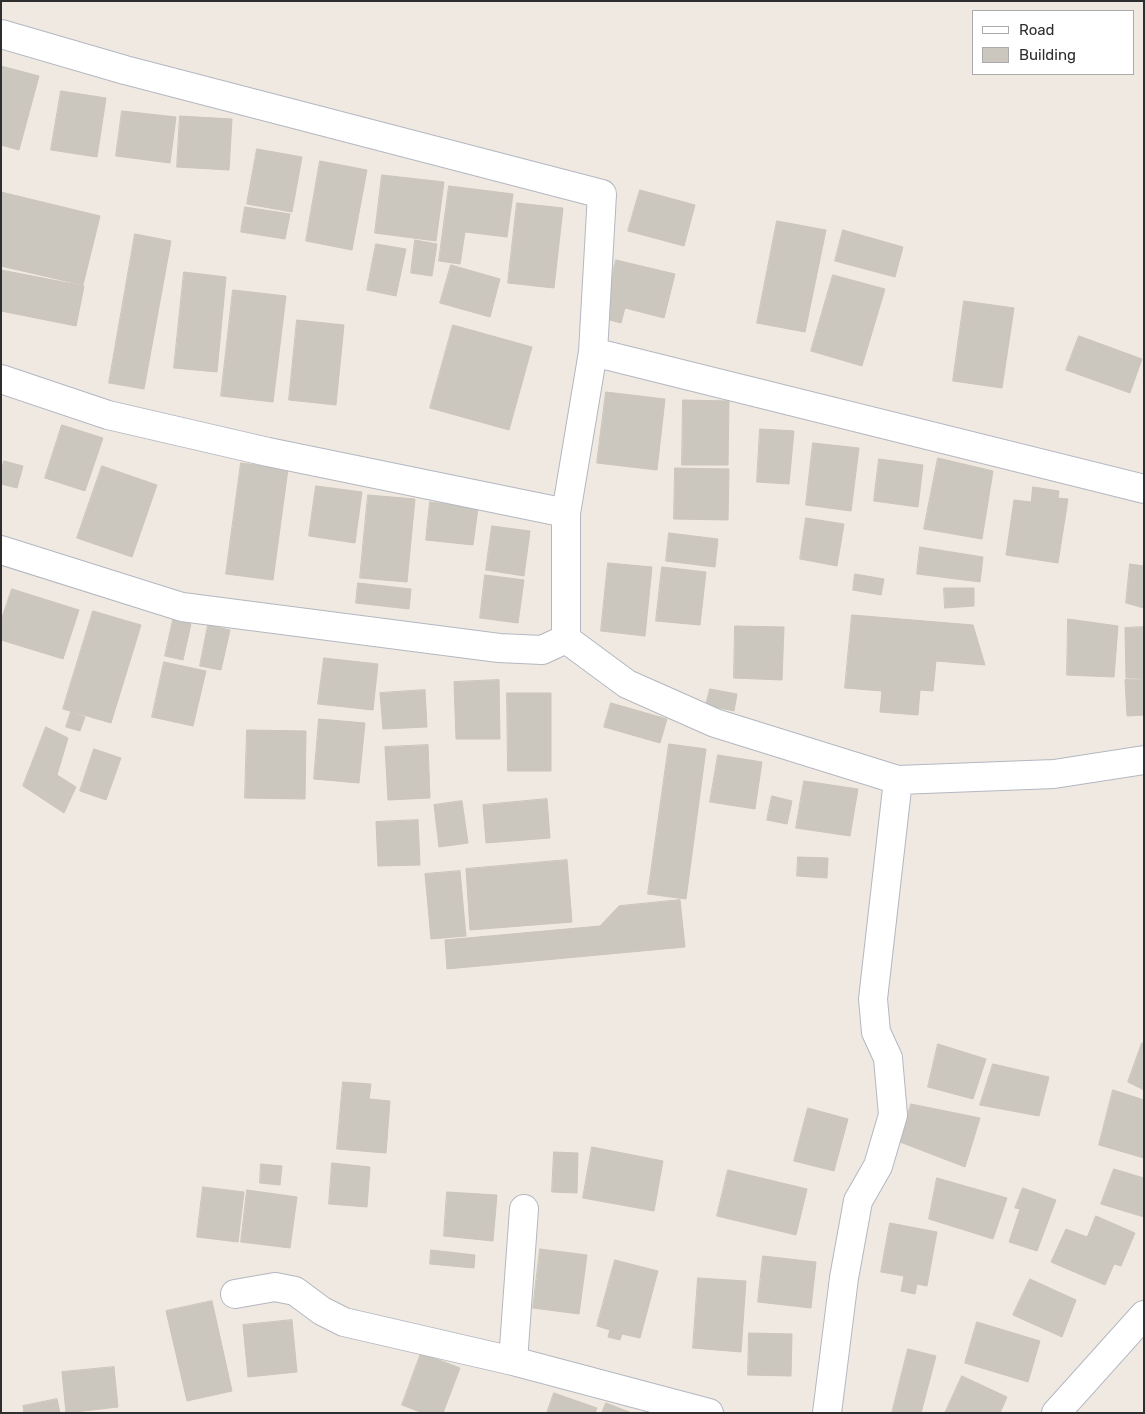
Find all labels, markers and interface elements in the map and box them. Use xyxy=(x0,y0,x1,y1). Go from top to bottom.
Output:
legend xyxy=(972,10,1135,75)
text: Road xyxy=(1019,21,1055,39)
text: Building xyxy=(1019,46,1076,64)

